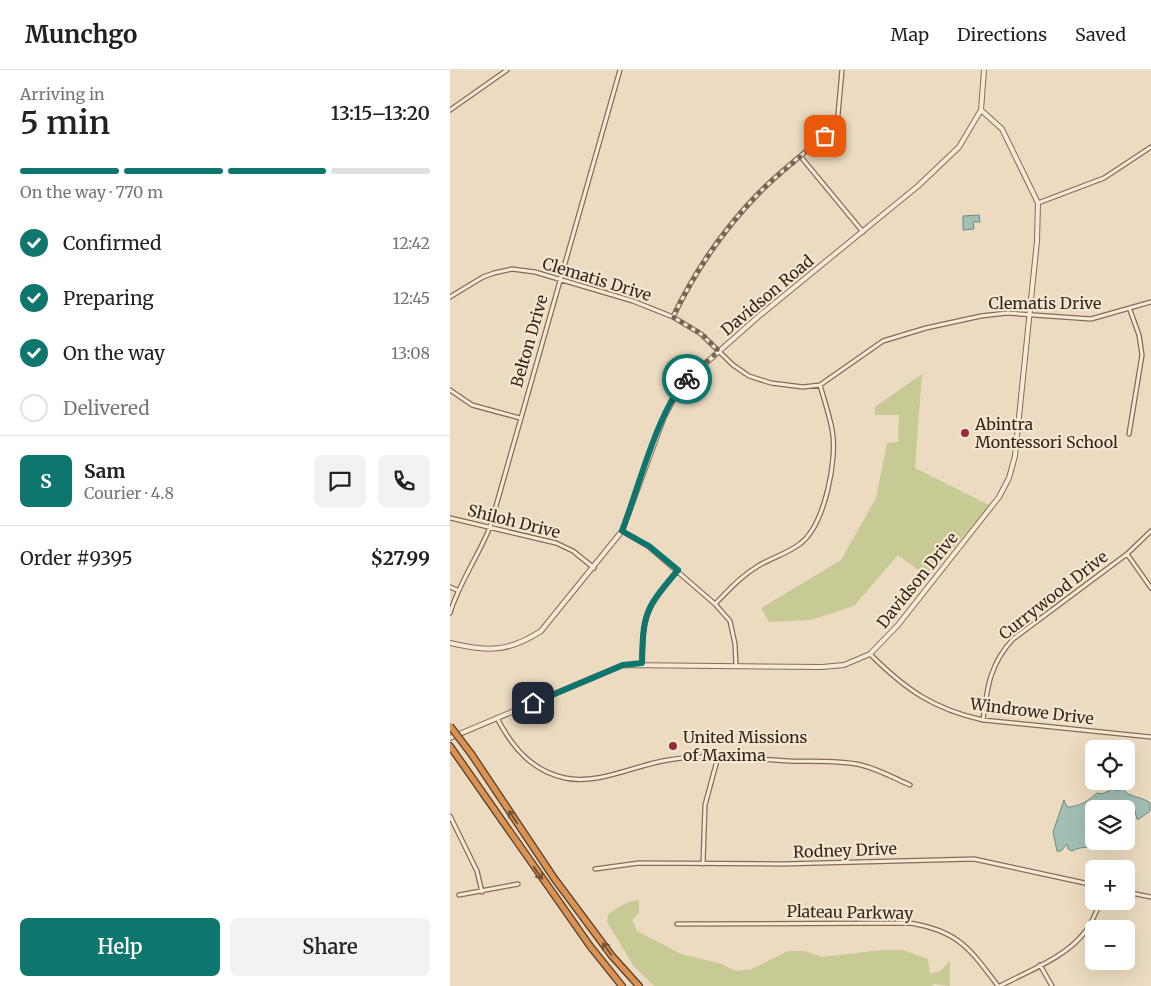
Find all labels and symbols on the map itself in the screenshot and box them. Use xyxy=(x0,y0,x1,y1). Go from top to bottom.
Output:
pin xyxy=(804,115,846,157)
street label: Davidson Road xyxy=(717,250,818,340)
street label: Clematis Drive xyxy=(540,253,654,305)
street label: Belton Drive xyxy=(506,292,552,390)
street label: Clematis Drive xyxy=(989,293,1101,313)
courier xyxy=(662,354,712,404)
place label: Abintra Montessori School xyxy=(974,414,1118,452)
marker: Abintra Montessori School xyxy=(959,427,971,439)
street label: Shiloh Drive xyxy=(465,500,563,542)
street label: Davidson Drive xyxy=(872,528,962,632)
street label: Currywood Drive xyxy=(995,546,1111,644)
pin xyxy=(512,682,554,724)
street label: Windrowe Drive xyxy=(968,693,1095,729)
place label: United Missions of Maxima xyxy=(683,727,808,765)
marker: United Missions of Maxima xyxy=(667,740,679,752)
one-way arrow xyxy=(508,810,518,824)
street label: Rodney Drive xyxy=(793,838,897,862)
one-way arrow xyxy=(533,866,543,880)
street label: Plateau Parkway xyxy=(787,901,914,923)
one-way arrow xyxy=(602,942,612,956)

